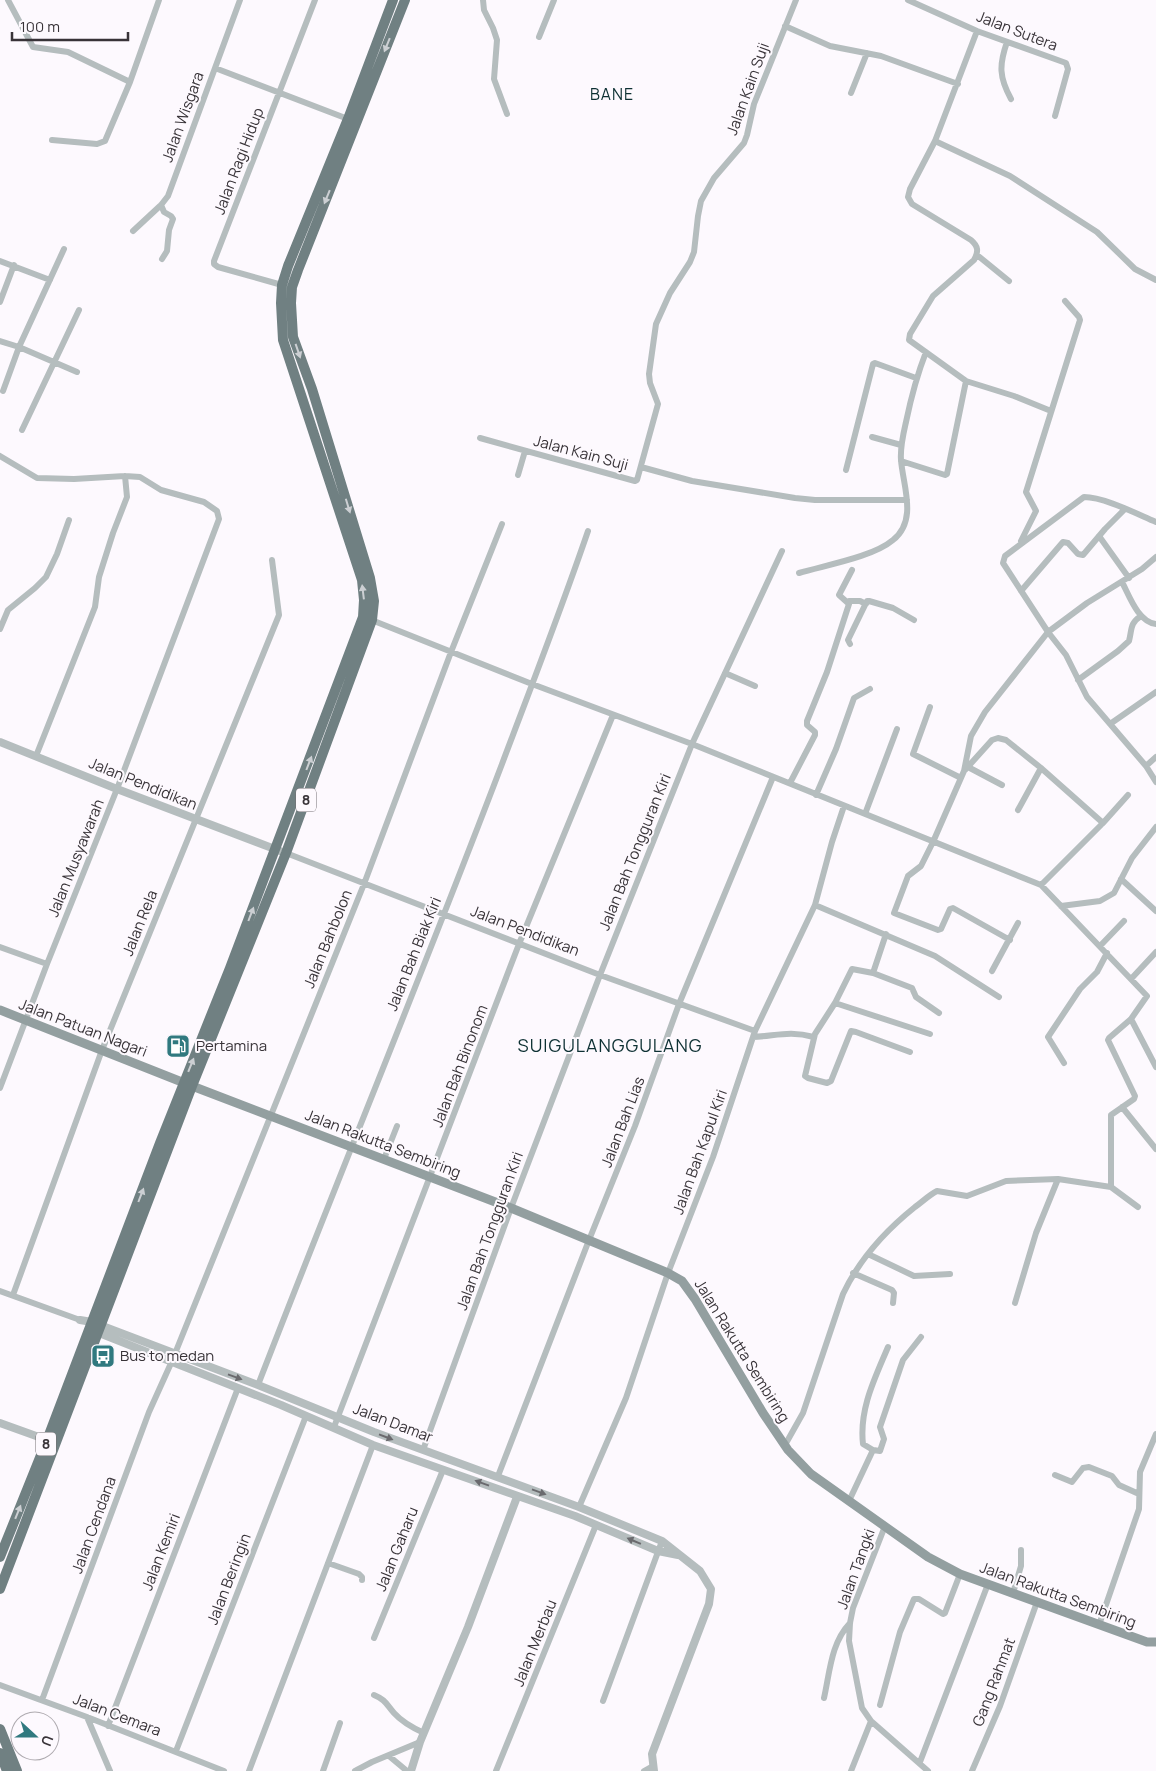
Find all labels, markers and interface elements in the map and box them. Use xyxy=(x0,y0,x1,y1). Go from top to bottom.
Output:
street label: Jalan Sutera xyxy=(974,5,1061,56)
scale bar xyxy=(12,10,129,42)
text: 100 m xyxy=(20,16,60,37)
one-way arrow xyxy=(383,38,391,53)
street label: Jalan Kain Suji xyxy=(721,40,774,138)
street label: Jalan Wisgara xyxy=(156,69,209,165)
district label: BANE xyxy=(590,83,634,105)
street label: Jalan Ragi Hidup xyxy=(209,104,269,217)
one-way arrow xyxy=(323,189,331,204)
one-way arrow xyxy=(295,344,302,359)
street label: Jalan Kain Suji xyxy=(532,430,631,475)
one-way arrow xyxy=(344,499,352,514)
one-way arrow xyxy=(359,584,367,600)
street label: Jalan Pendidikan xyxy=(86,752,200,815)
one-way arrow xyxy=(306,755,313,770)
street label: Jalan Bah Tongguran Kiri xyxy=(593,770,676,933)
road number: 8 xyxy=(296,788,316,812)
street label: Jalan Musyawarah xyxy=(42,796,109,920)
street label: Jalan Bahbolon xyxy=(298,886,357,991)
street label: Jalan Rela xyxy=(117,887,162,959)
street label: Jalan Bah Biak Kiri xyxy=(381,894,446,1014)
street label: Jalan Pendidikan xyxy=(468,900,583,961)
one-way arrow xyxy=(248,907,255,922)
street label: Jalan Patuan Nagari xyxy=(16,993,150,1062)
street label: Jalan Bah Binonom xyxy=(427,1002,493,1130)
fuel station icon: Pertamina xyxy=(165,1033,191,1059)
district label: SUIGULANGGULANG xyxy=(518,1033,702,1057)
place label: Pertamina xyxy=(196,1035,267,1056)
one-way arrow xyxy=(188,1058,195,1073)
street label: Jalan Bah Lias xyxy=(596,1073,650,1170)
street label: Jalan Bah Kapul Kiri xyxy=(667,1087,732,1217)
street label: Jalan Rakutta Sembiring xyxy=(302,1104,464,1183)
street label: Jalan Bah Tongguran Kiri xyxy=(451,1149,528,1313)
one-way arrow xyxy=(137,1187,145,1202)
street label: Jalan Rakutta Sembiring xyxy=(690,1275,795,1426)
bus stop icon: Bus to medan xyxy=(90,1343,116,1369)
place label: Bus to medan xyxy=(120,1345,214,1366)
one-way arrow xyxy=(228,1374,243,1381)
street label: Jalan Damar xyxy=(350,1398,437,1448)
road number: 8 xyxy=(36,1432,56,1456)
one-way arrow xyxy=(379,1434,394,1441)
street label: Jalan Cendana xyxy=(66,1473,121,1576)
one-way arrow xyxy=(474,1479,489,1487)
one-way arrow xyxy=(532,1488,547,1496)
street label: Jalan Gaharu xyxy=(370,1503,423,1594)
one-way arrow xyxy=(15,1505,23,1519)
street label: Jalan Kemiri xyxy=(136,1510,185,1593)
street label: Jalan Tangki xyxy=(831,1526,880,1612)
street label: Jalan Beringin xyxy=(202,1530,256,1627)
one-way arrow xyxy=(627,1537,641,1545)
street label: Jalan Rakutta Sembiring xyxy=(977,1556,1139,1633)
street label: Jalan Merbau xyxy=(508,1596,561,1689)
street label: Gang Rahmat xyxy=(967,1634,1020,1729)
street label: Jalan Cemara xyxy=(70,1688,164,1741)
north arrow xyxy=(10,1711,60,1761)
text: U xyxy=(37,1733,58,1749)

